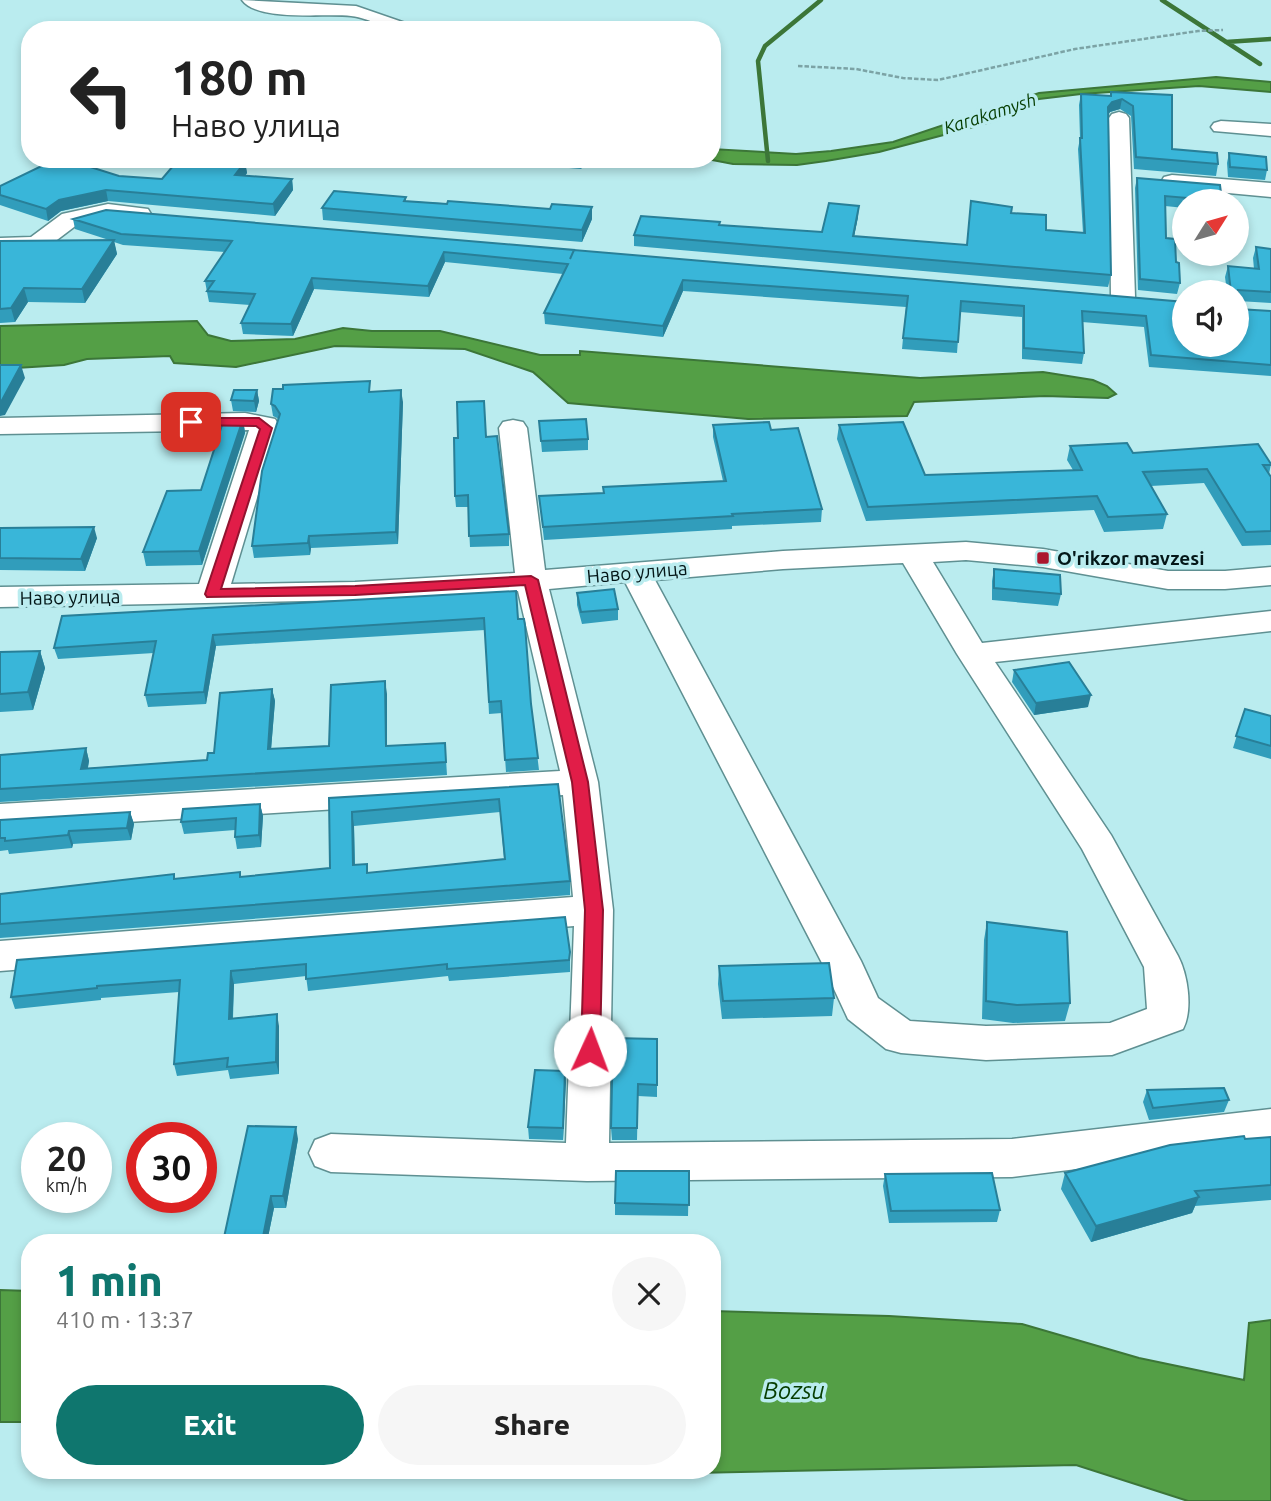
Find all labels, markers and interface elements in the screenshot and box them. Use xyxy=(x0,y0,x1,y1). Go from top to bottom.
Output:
icon: left xyxy=(56,49,147,140)
text: 180 m xyxy=(171,49,308,104)
water label: Karakamysh xyxy=(941,89,1038,137)
text: Наво улица xyxy=(171,107,341,143)
north arrow xyxy=(1172,189,1250,266)
map controls xyxy=(1172,189,1249,357)
button: sound xyxy=(1172,280,1249,357)
pin xyxy=(161,392,221,452)
icon: arrive xyxy=(172,403,210,441)
place label: O'rikzor mavzesi xyxy=(1057,547,1204,569)
marker: O'rikzor mavzesi xyxy=(1035,550,1051,566)
street label: Наво улица xyxy=(586,557,688,587)
street label: Наво улица xyxy=(19,585,121,609)
position arrow xyxy=(553,1013,627,1087)
speed limit sign: 30 xyxy=(126,1122,217,1213)
text: 20 xyxy=(47,1138,86,1178)
text: km/h xyxy=(46,1175,87,1195)
text: 1 min xyxy=(56,1257,163,1304)
button: close xyxy=(612,1257,686,1331)
text: 410 m · 13:37 xyxy=(56,1307,194,1332)
water label: Bozsu xyxy=(763,1377,825,1404)
button: Exit xyxy=(56,1385,364,1465)
button: Share xyxy=(378,1385,686,1465)

